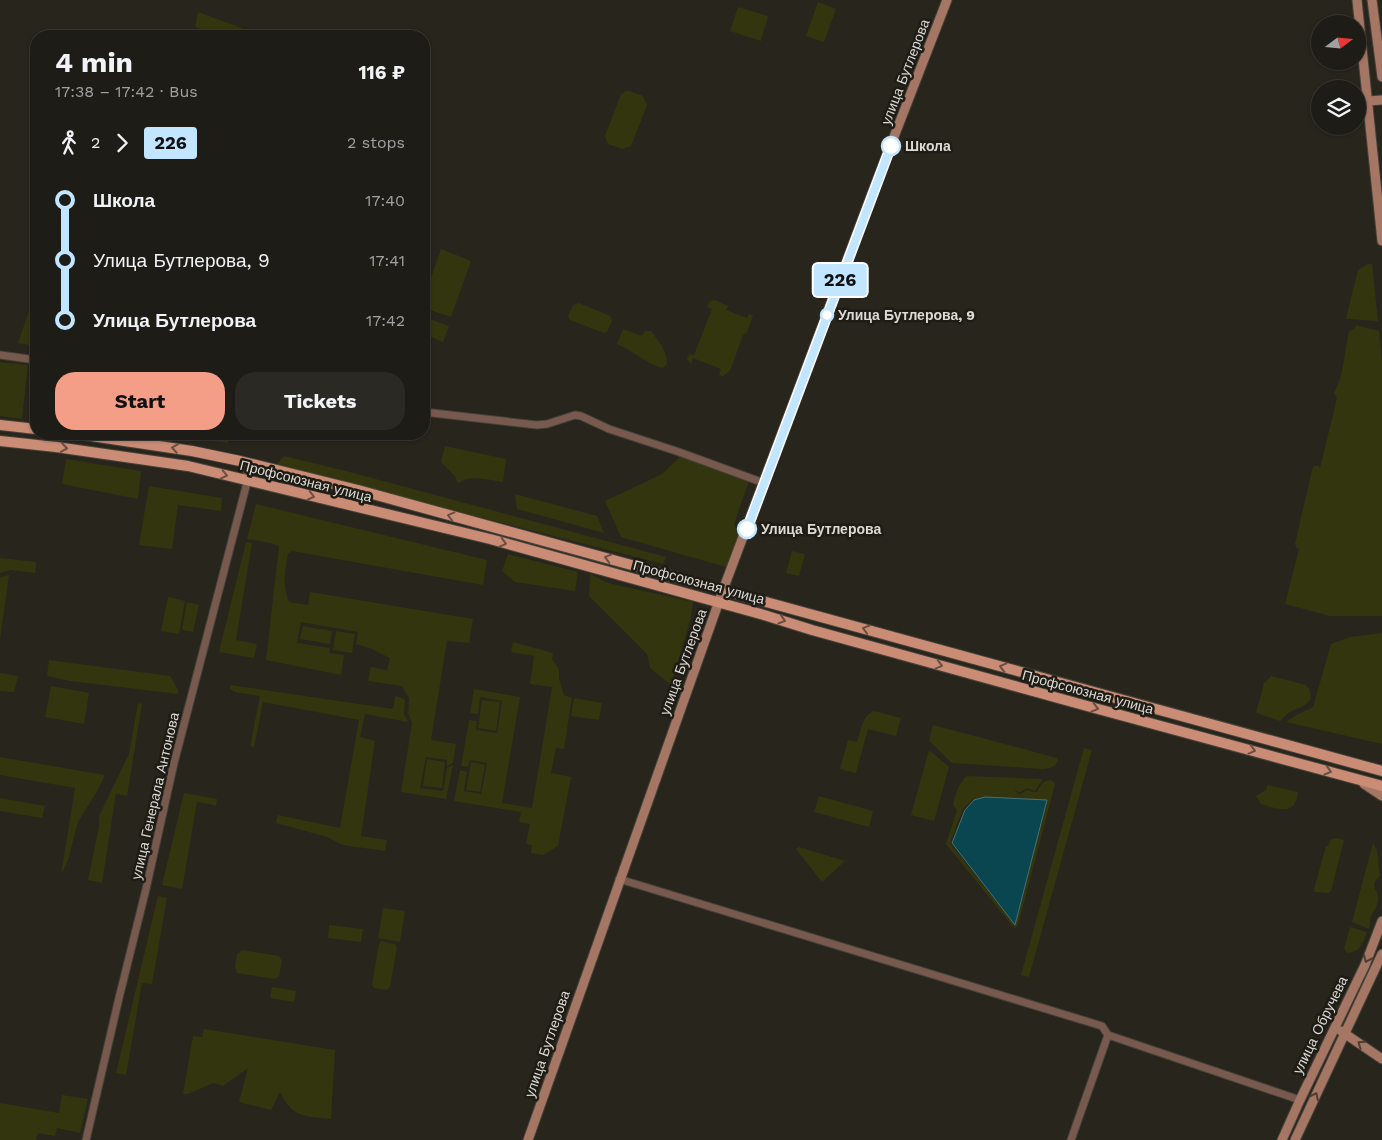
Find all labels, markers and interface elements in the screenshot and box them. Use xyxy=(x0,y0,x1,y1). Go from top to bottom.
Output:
north arrow xyxy=(1311,15,1366,70)
map controls xyxy=(1311,15,1366,135)
street label: улица Бутлерова xyxy=(877,17,933,127)
text: 4 min xyxy=(55,46,133,79)
text: 116 ₽ xyxy=(358,61,405,84)
button: layers xyxy=(1311,80,1366,135)
text: 17:38 – 17:42 · Bus xyxy=(55,82,198,101)
icon: walk xyxy=(55,129,83,157)
icon: forward xyxy=(108,129,136,157)
text: 226 xyxy=(154,132,187,153)
text: 2 xyxy=(91,133,100,152)
text: 2 stops xyxy=(347,133,405,152)
marker: Школа xyxy=(881,136,901,156)
place label: Школа xyxy=(905,138,951,154)
text: Школа xyxy=(93,189,155,212)
text: 17:40 xyxy=(365,191,405,210)
text: Улица Бутлерова, 9 xyxy=(93,249,270,272)
text: 17:41 xyxy=(369,251,405,270)
line badge: 226 xyxy=(811,264,869,296)
text: 226 xyxy=(824,269,856,290)
place label: Улица Бутлерова, 9 xyxy=(838,307,975,323)
marker: Улица Бутлерова, 9 xyxy=(820,308,834,322)
text: Улица Бутлерова xyxy=(93,309,256,332)
text: 17:42 xyxy=(366,311,405,330)
button: Start xyxy=(55,372,225,430)
button: Tickets xyxy=(235,372,405,430)
one-way arrow xyxy=(60,442,68,453)
one-way arrow xyxy=(170,443,179,453)
street label: Профсоюзная улица xyxy=(238,457,374,505)
one-way arrow xyxy=(219,469,228,480)
one-way arrow xyxy=(307,490,316,501)
one-way arrow xyxy=(448,511,456,521)
marker: Улица Бутлерова xyxy=(737,519,757,539)
place label: Улица Бутлерова xyxy=(761,521,881,537)
one-way arrow xyxy=(499,537,508,548)
one-way arrow xyxy=(605,554,613,564)
street label: Профсоюзная улица xyxy=(632,557,767,607)
street label: улица Бутлерова xyxy=(656,607,710,717)
one-way arrow xyxy=(778,615,786,625)
one-way arrow xyxy=(861,624,870,635)
one-way arrow xyxy=(934,659,942,669)
one-way arrow xyxy=(999,662,1007,672)
street label: Профсоюзная улица xyxy=(1021,667,1156,717)
one-way arrow xyxy=(1091,702,1100,713)
street label: улица Генерала Антонова xyxy=(128,711,182,881)
one-way arrow xyxy=(1247,745,1256,755)
one-way arrow xyxy=(1323,766,1332,776)
one-way arrow xyxy=(1363,954,1373,963)
street label: улица Обручева xyxy=(1289,973,1351,1077)
street label: улица Бутлерова xyxy=(521,988,573,1099)
one-way arrow xyxy=(1357,1041,1366,1050)
one-way arrow xyxy=(1309,1092,1319,1101)

